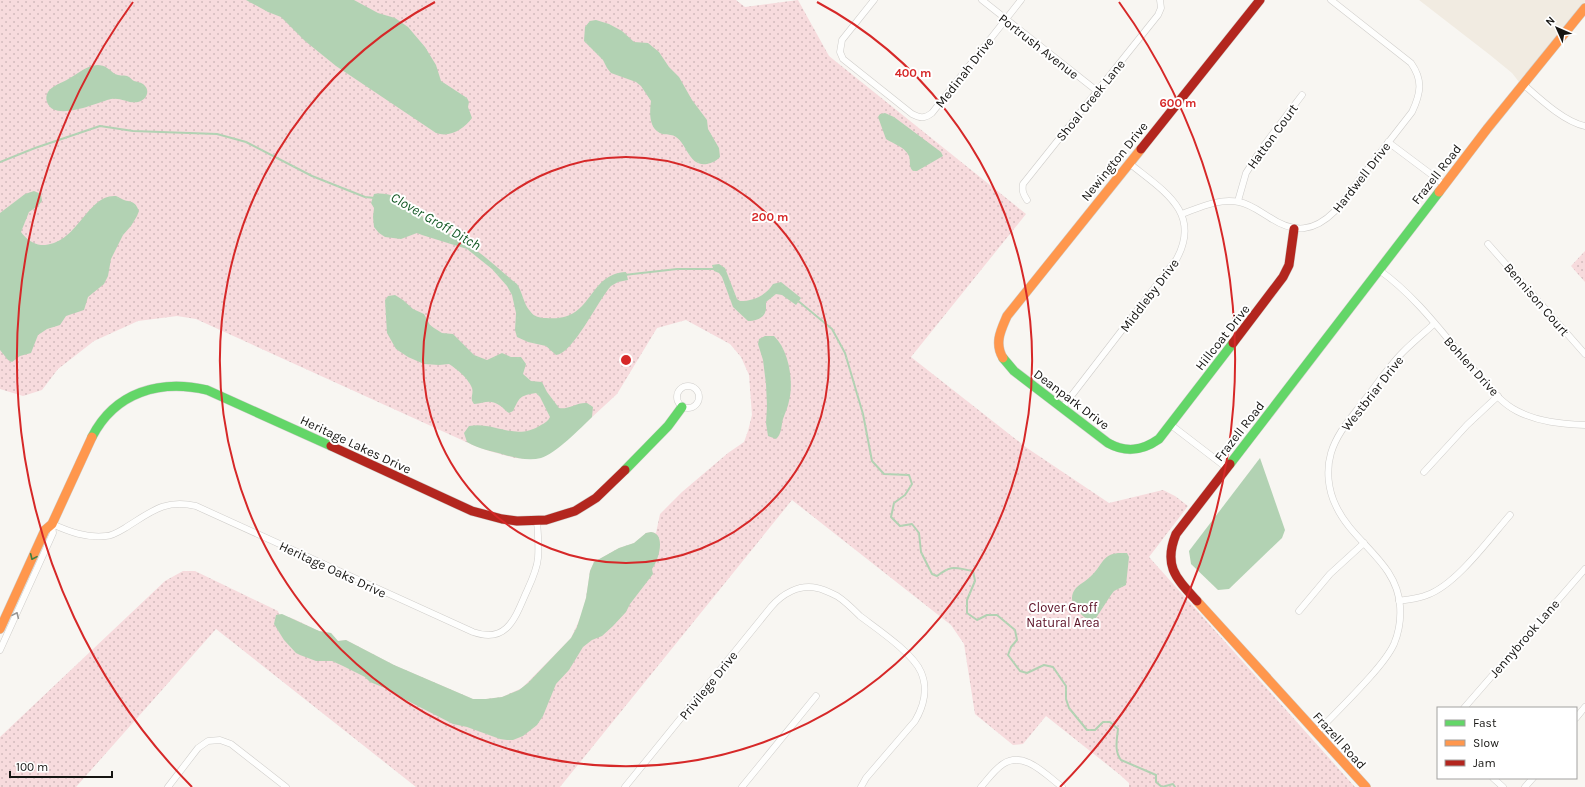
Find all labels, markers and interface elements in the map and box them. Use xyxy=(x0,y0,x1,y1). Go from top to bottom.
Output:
north arrow xyxy=(1537,8,1577,48)
street label: Portrush Avenue xyxy=(996,11,1082,82)
text: N xyxy=(1543,14,1558,29)
street label: Medinah Drive xyxy=(932,34,997,111)
street label: Shoal Creek Lane xyxy=(1053,56,1128,144)
text: 400 m xyxy=(895,66,931,80)
text: 600 m xyxy=(1160,96,1196,110)
street label: Hatton Court xyxy=(1244,101,1301,172)
street label: Newington Drive xyxy=(1078,119,1151,204)
street label: Hardwell Drive xyxy=(1329,139,1394,215)
street label: Frazell Road xyxy=(1408,141,1464,207)
water label: Clover Groff Ditch xyxy=(388,189,484,254)
text: 200 m xyxy=(752,210,788,224)
street label: Middleby Drive xyxy=(1117,255,1182,335)
street label: Bennison Court xyxy=(1501,260,1572,339)
street label: Hillcoat Drive xyxy=(1192,301,1253,373)
street label: Bohlen Drive xyxy=(1441,334,1502,399)
centre of rings xyxy=(619,353,633,367)
street label: Westbriar Drive xyxy=(1338,353,1407,434)
street label: Deanpark Drive xyxy=(1031,366,1113,433)
street label: Frazell Road xyxy=(1211,398,1267,464)
street label: Heritage Lakes Drive xyxy=(298,412,414,477)
street label: Heritage Oaks Drive xyxy=(277,538,389,601)
one-way arrow xyxy=(30,553,38,561)
street label: Jennybrook Lane xyxy=(1486,596,1563,680)
park label: Clover Groff Natural Area xyxy=(1026,600,1100,630)
one-way arrow xyxy=(11,611,19,619)
street label: Privilege Drive xyxy=(676,648,741,723)
legend xyxy=(1437,707,1577,779)
street label: Frazell Road xyxy=(1310,709,1369,772)
text: Fast xyxy=(1473,716,1497,730)
text: Slow xyxy=(1473,736,1499,750)
scale bar xyxy=(10,753,112,779)
text: Jam xyxy=(1473,756,1496,770)
text: 100 m xyxy=(16,760,48,774)

